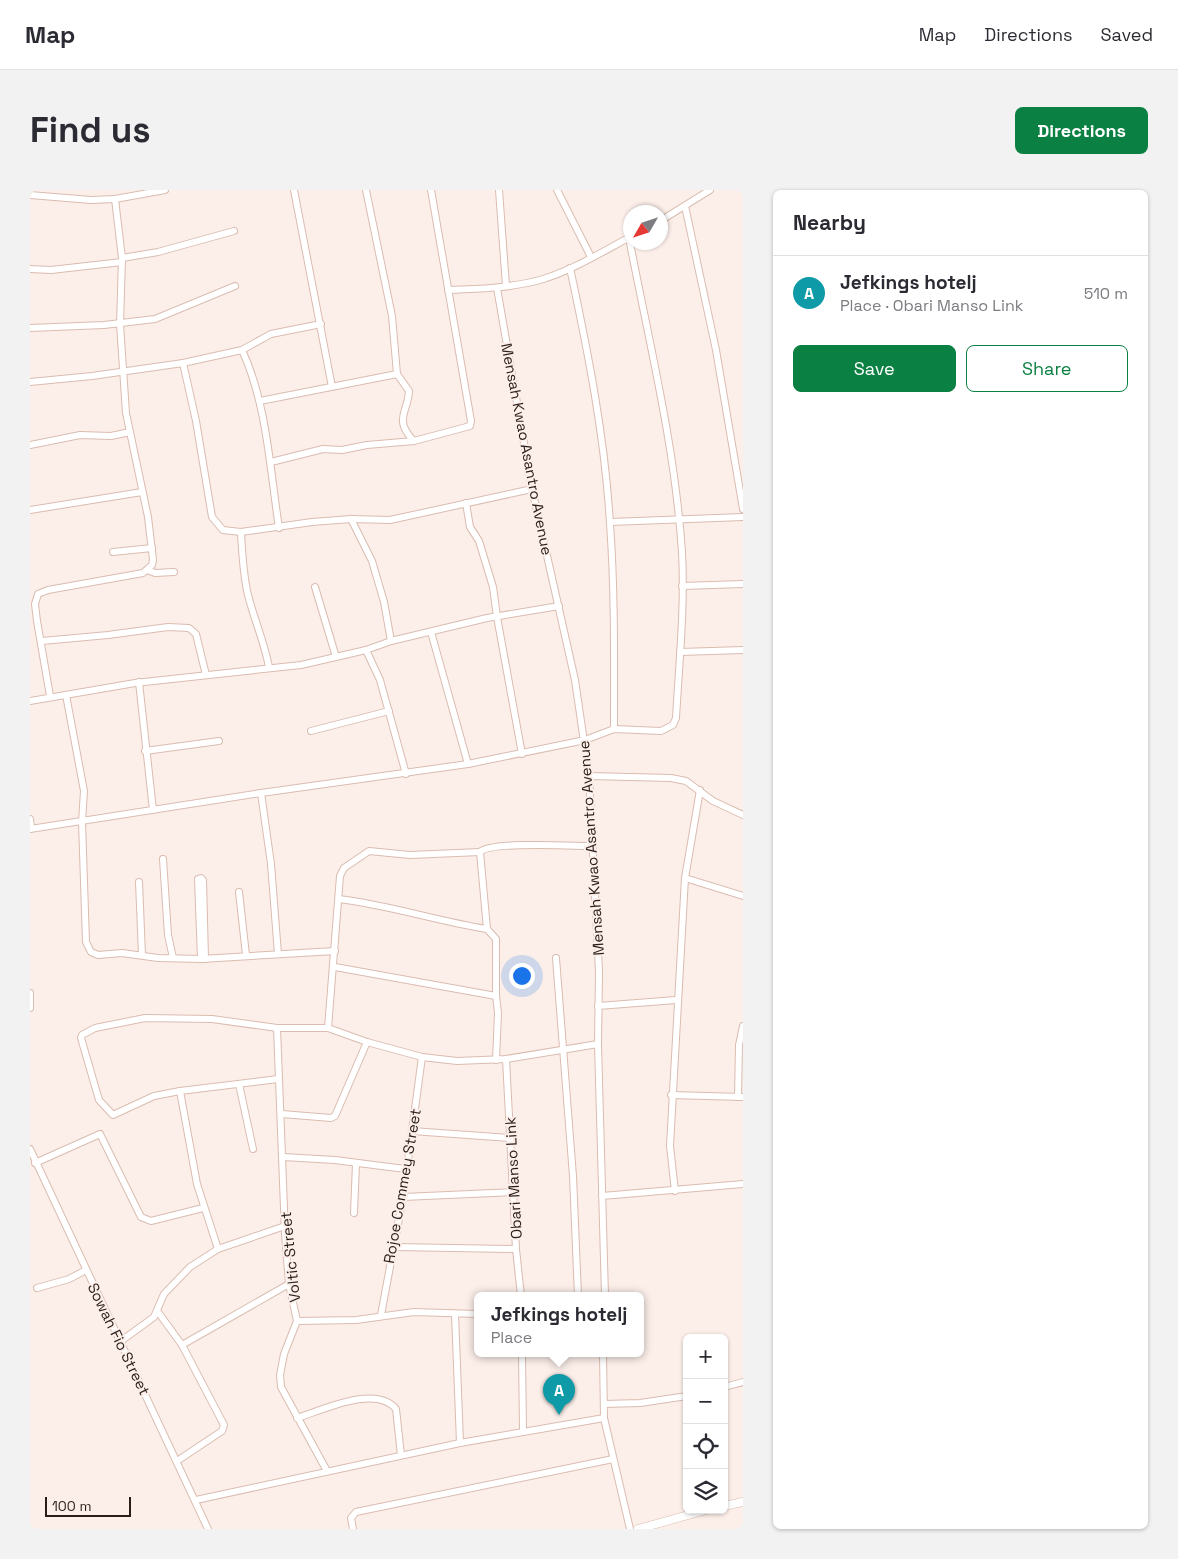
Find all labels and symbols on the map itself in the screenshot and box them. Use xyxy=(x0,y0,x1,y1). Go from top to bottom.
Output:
north arrow xyxy=(623,205,668,250)
street label: Mensah Kwao Asantro Avenue xyxy=(497,341,557,557)
street label: Mensah Kwao Asantro Avenue xyxy=(574,740,608,956)
your location xyxy=(509,963,535,989)
street label: Rojoe Commey Street xyxy=(379,1107,425,1265)
street label: Obari Manso Link xyxy=(500,1116,526,1240)
street label: Voltic Street xyxy=(276,1211,304,1303)
street label: Sowah Fio Street xyxy=(84,1280,154,1398)
pin: A xyxy=(543,1374,575,1415)
scale bar xyxy=(45,1494,131,1517)

